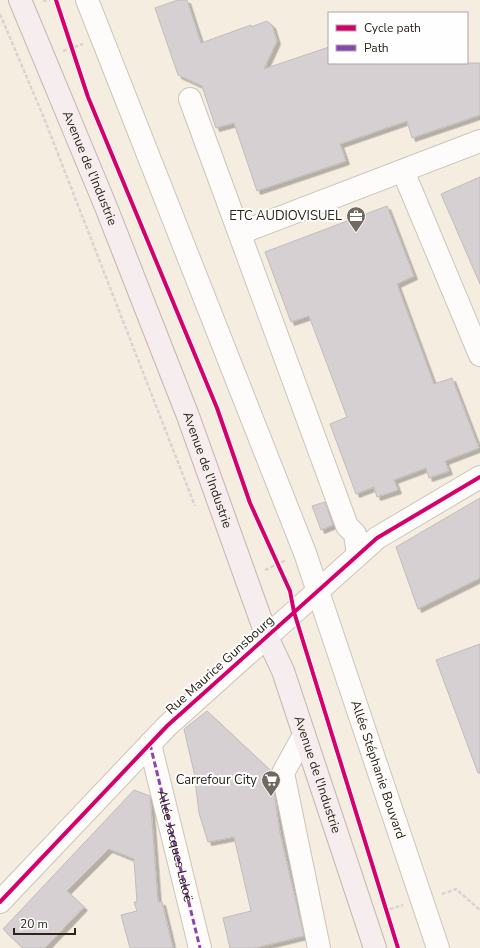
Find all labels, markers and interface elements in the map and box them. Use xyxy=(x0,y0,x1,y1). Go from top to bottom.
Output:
legend xyxy=(328,12,468,64)
text: Cycle path xyxy=(364,20,421,36)
text: Path xyxy=(364,40,389,56)
street label: Avenue de l'Industrie xyxy=(58,108,121,228)
office icon: ETC AUDIOVISUEL xyxy=(345,205,367,233)
place label: ETC AUDIOVISUEL xyxy=(229,207,342,225)
street label: Avenue de l'Industrie xyxy=(178,409,236,531)
street label: Rue Maurice Gunsbourg xyxy=(162,611,278,719)
street label: Allée Stéphanie Bouvard xyxy=(346,698,410,841)
street label: Avenue de l'Industrie xyxy=(289,713,345,836)
supermarket icon: Carrefour City xyxy=(260,769,282,797)
place label: Carrefour City xyxy=(176,771,257,789)
street label: Allée Jacques Laloë xyxy=(153,788,197,904)
scale bar xyxy=(14,910,75,936)
text: 20 m xyxy=(20,916,48,932)

